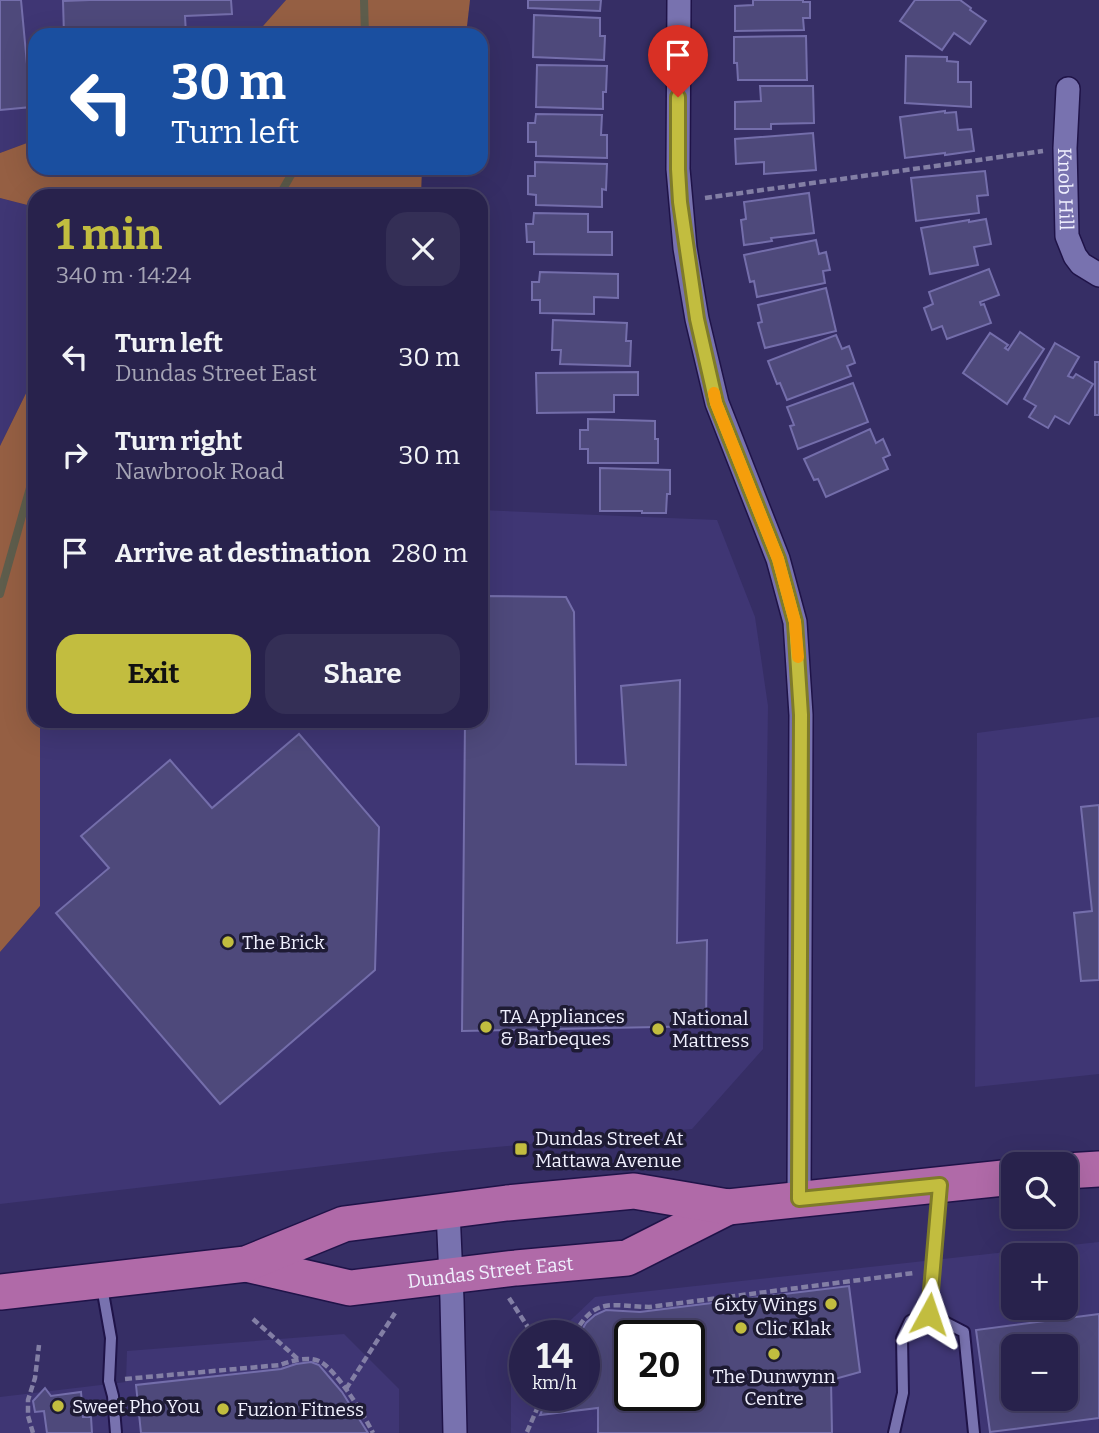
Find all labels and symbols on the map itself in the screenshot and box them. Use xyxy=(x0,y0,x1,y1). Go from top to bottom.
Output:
pin xyxy=(648,25,708,97)
street label: Knob Hill xyxy=(1053,147,1078,231)
place label: The Brick xyxy=(242,931,325,954)
marker: The Brick xyxy=(220,934,236,950)
place label: TA Appliances & Barbeques xyxy=(500,1005,625,1050)
place label: National Mattress xyxy=(672,1007,749,1052)
marker: TA Appliances & Barbeques xyxy=(478,1019,494,1035)
marker: National Mattress xyxy=(650,1021,666,1037)
place label: Dundas Street At Mattawa Avenue xyxy=(535,1127,684,1172)
marker: Dundas Street At Mattawa Avenue xyxy=(513,1141,529,1157)
street label: Dundas Street East xyxy=(406,1252,575,1293)
position arrow xyxy=(892,1277,966,1351)
place label: 6ixty Wings xyxy=(714,1293,817,1316)
marker: 6ixty Wings xyxy=(823,1296,839,1312)
place label: Clic Klak xyxy=(755,1317,831,1340)
speed limit sign: 20 xyxy=(614,1320,705,1411)
marker: Clic Klak xyxy=(733,1320,749,1336)
marker: The Dunwynn Centre xyxy=(766,1346,782,1362)
place label: The Dunwynn Centre xyxy=(712,1365,836,1410)
place label: Sweet Pho You xyxy=(72,1395,200,1418)
marker: Sweet Pho You xyxy=(50,1398,66,1414)
place label: Fuzion Fitness xyxy=(237,1398,364,1421)
marker: Fuzion Fitness xyxy=(215,1401,231,1417)

